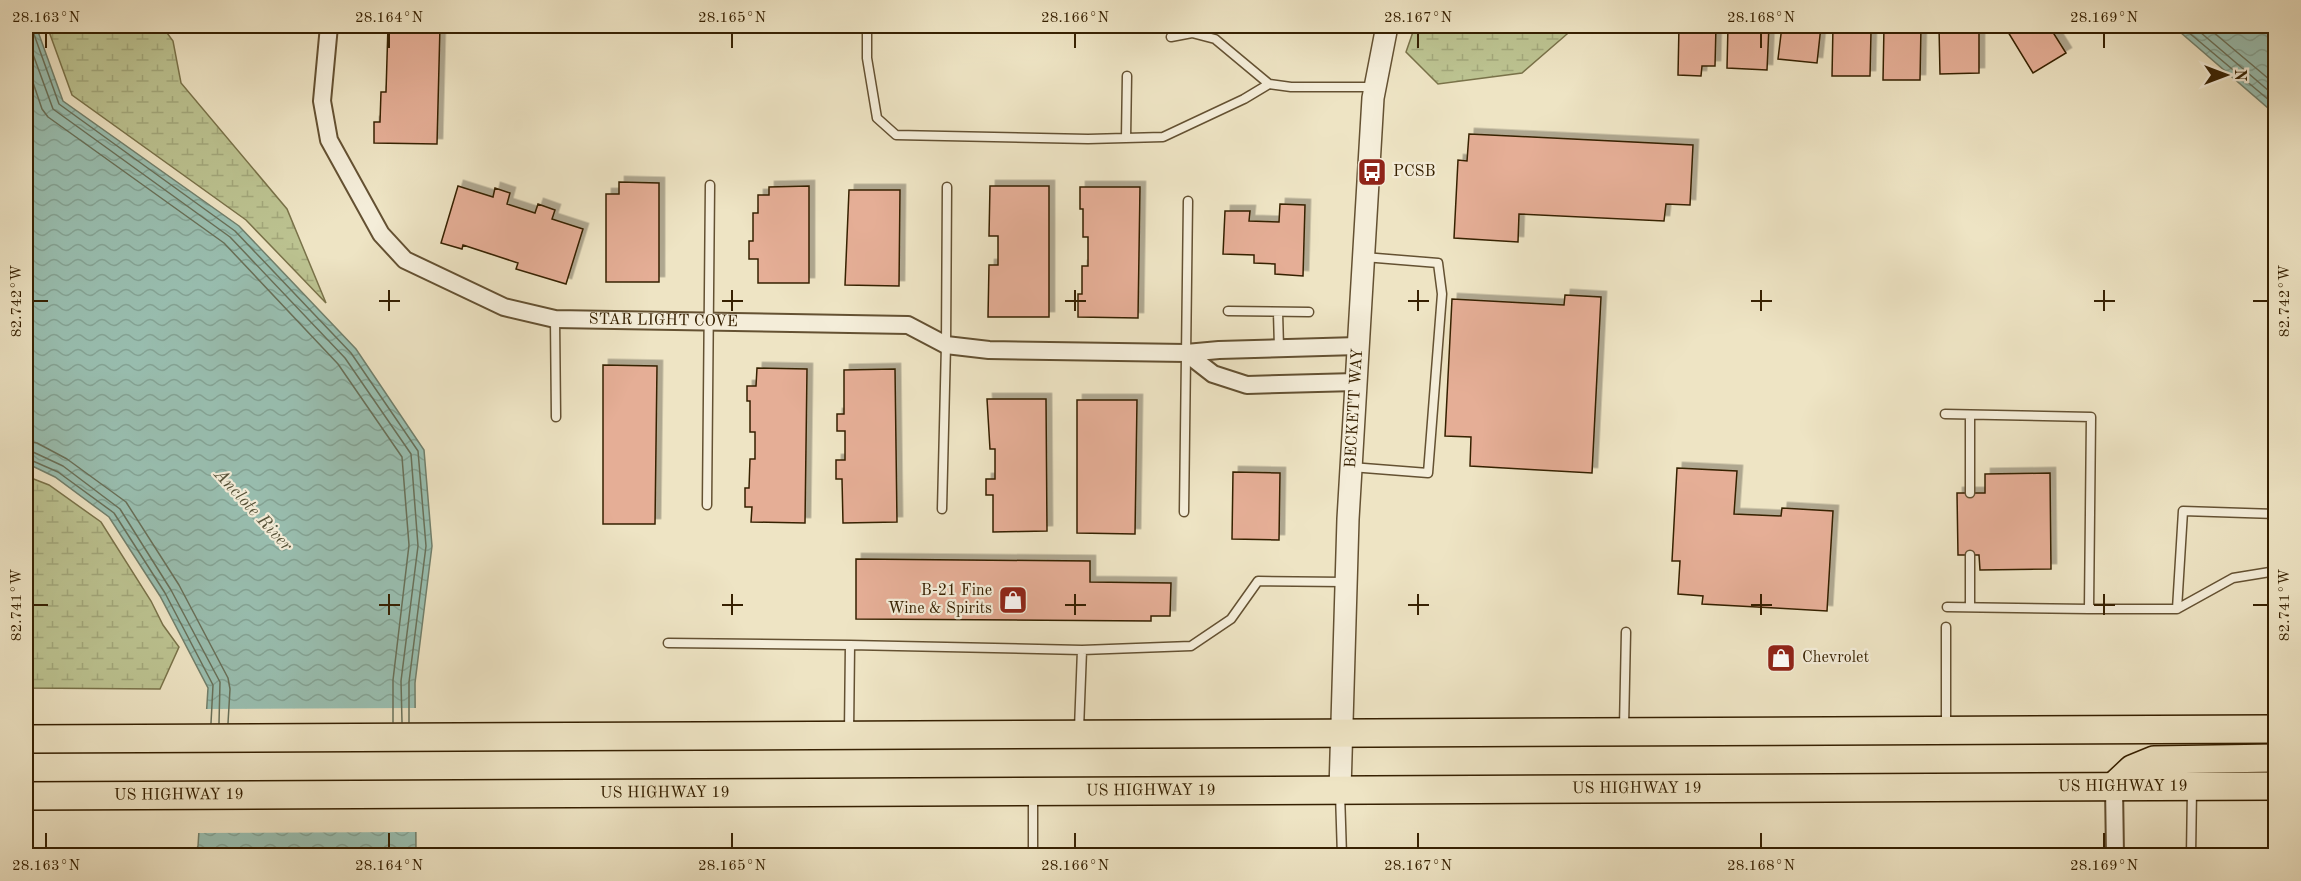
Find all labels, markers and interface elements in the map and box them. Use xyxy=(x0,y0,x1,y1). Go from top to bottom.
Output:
text: 28.163°N xyxy=(12,11,80,26)
text: 28.164°N xyxy=(355,11,423,26)
text: 28.165°N xyxy=(698,11,766,26)
text: 28.166°N xyxy=(1041,11,1109,26)
text: 28.167°N xyxy=(1384,11,1452,26)
text: 28.168°N xyxy=(1727,11,1795,26)
text: 28.169°N xyxy=(2070,11,2138,26)
north arrow xyxy=(2196,45,2256,105)
text: N xyxy=(2231,69,2247,82)
bus stop icon: PCSB xyxy=(1356,156,1388,188)
place label: PCSB xyxy=(1393,164,1436,180)
text: 82.742°W xyxy=(10,265,25,337)
text: 82.742°W xyxy=(2278,265,2293,337)
street label: STAR LIGHT COVE xyxy=(588,312,738,330)
street label: BECKETT WAY xyxy=(1343,348,1366,469)
water label: Anclote River xyxy=(210,465,296,556)
text: 82.741°W xyxy=(10,569,25,641)
text: 82.741°W xyxy=(2278,569,2293,641)
place label: B-21 Fine Wine & Spirits xyxy=(888,583,992,617)
shop icon: B-21 Fine Wine & Spirits xyxy=(997,584,1029,616)
shop icon: Chevrolet xyxy=(1765,642,1797,674)
place label: Chevrolet xyxy=(1802,650,1869,666)
street label: US HIGHWAY 19 xyxy=(2058,778,2188,795)
street label: US HIGHWAY 19 xyxy=(1572,781,1702,797)
street label: US HIGHWAY 19 xyxy=(1086,783,1216,799)
street label: US HIGHWAY 19 xyxy=(600,785,730,801)
street label: US HIGHWAY 19 xyxy=(114,787,244,804)
text: 28.163°N xyxy=(12,859,80,874)
text: 28.164°N xyxy=(355,859,423,874)
text: 28.165°N xyxy=(698,859,766,874)
text: 28.166°N xyxy=(1041,859,1109,874)
text: 28.167°N xyxy=(1384,859,1452,874)
text: 28.168°N xyxy=(1727,859,1795,874)
text: 28.169°N xyxy=(2070,859,2138,874)

